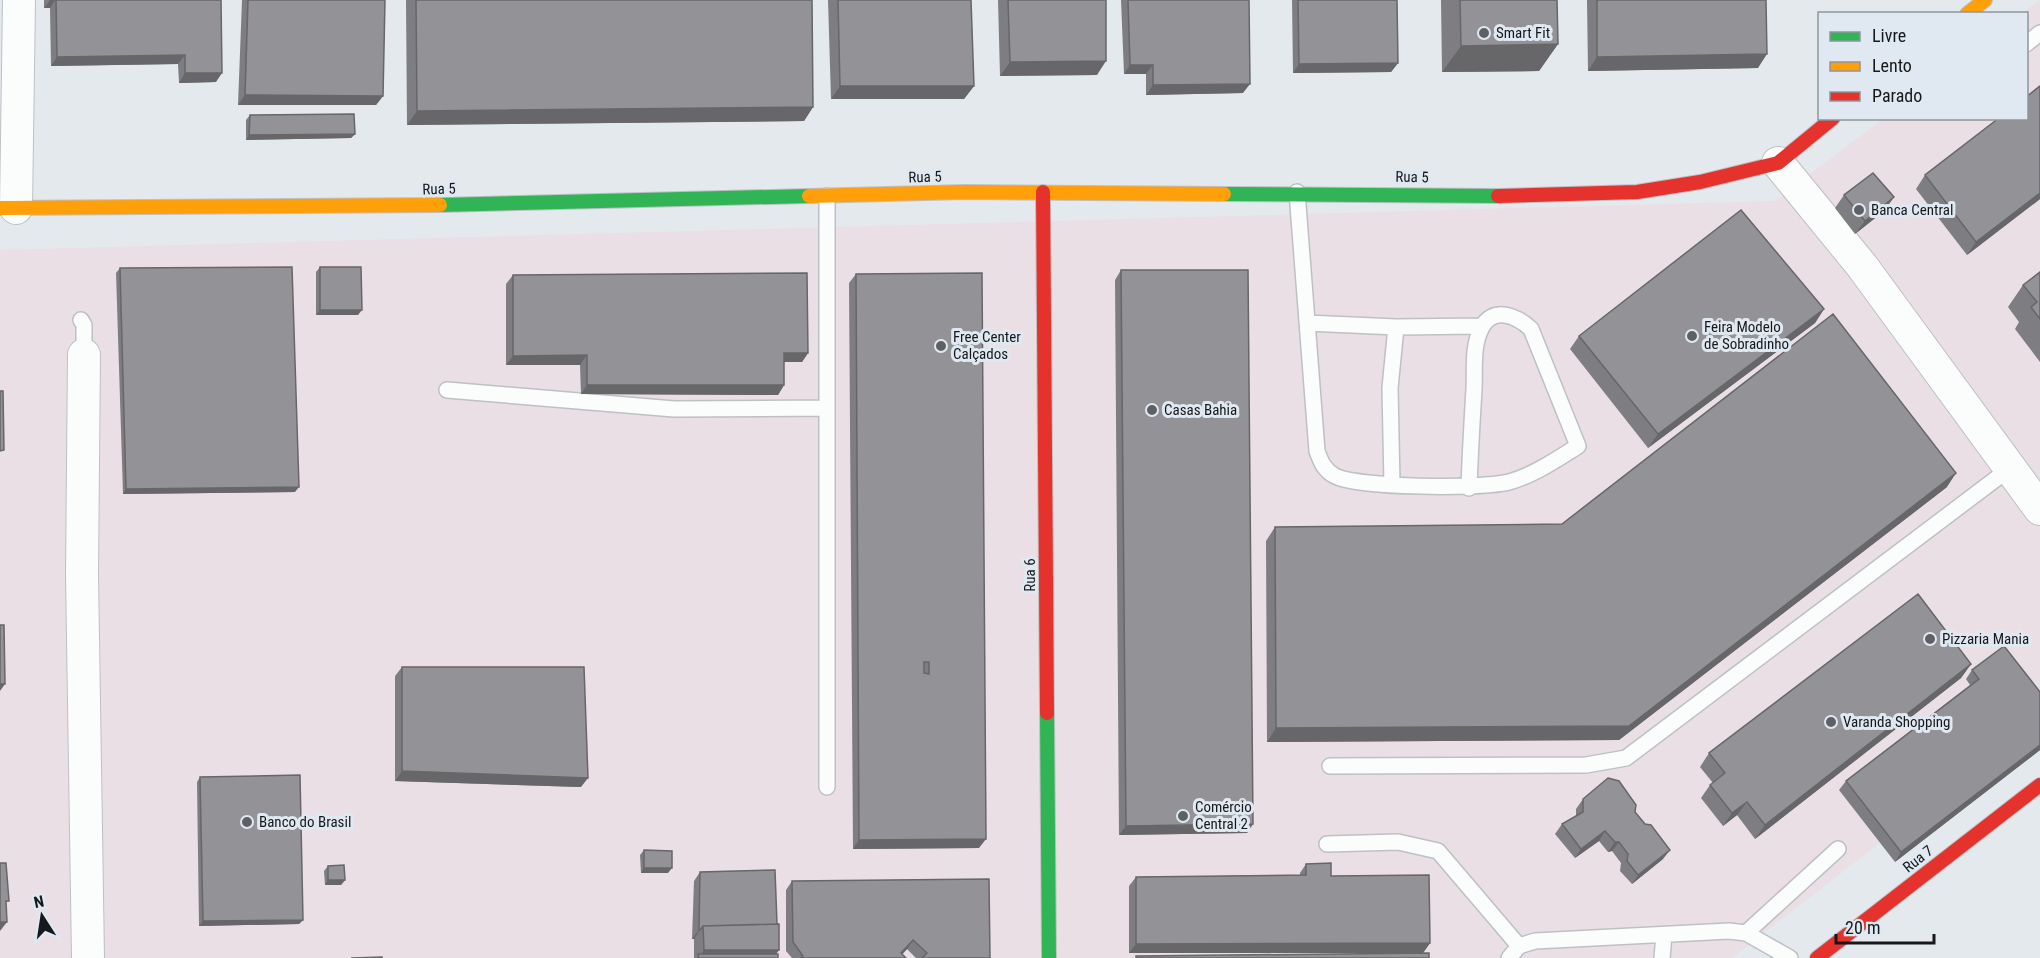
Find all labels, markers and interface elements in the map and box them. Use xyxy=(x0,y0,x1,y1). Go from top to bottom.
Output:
legend xyxy=(1818,12,2028,120)
place label: Smart Fit xyxy=(1496,24,1550,42)
text: Livre xyxy=(1872,25,1906,46)
marker: Smart Fit xyxy=(1477,26,1491,40)
text: Lento xyxy=(1872,55,1912,76)
text: Parado xyxy=(1872,85,1922,106)
street label: Rua 5 xyxy=(908,167,942,187)
street label: Rua 5 xyxy=(1395,168,1429,186)
street label: Rua 5 xyxy=(422,179,456,199)
place label: Banca Central xyxy=(1871,201,1953,219)
marker: Banca Central xyxy=(1852,203,1866,217)
place label: Feira Modelo de Sobradinho xyxy=(1704,318,1789,353)
place label: Free Center Calçados xyxy=(953,328,1021,363)
marker: Feira Modelo de Sobradinho xyxy=(1685,329,1699,343)
marker: Free Center Calçados xyxy=(934,339,948,353)
place label: Casas Bahia xyxy=(1164,401,1237,419)
marker: Casas Bahia xyxy=(1145,403,1159,417)
street label: Rua 6 xyxy=(1021,558,1039,592)
place label: Pizzaria Mania xyxy=(1942,630,2029,648)
marker: Pizzaria Mania xyxy=(1923,632,1937,646)
place label: Varanda Shopping xyxy=(1843,713,1951,731)
marker: Varanda Shopping xyxy=(1824,715,1838,729)
place label: Comércio Central 2 xyxy=(1195,798,1252,833)
marker: Comércio Central 2 xyxy=(1176,809,1190,823)
place label: Banco do Brasil xyxy=(259,813,351,831)
marker: Banco do Brasil xyxy=(240,815,254,829)
street label: Rua 7 xyxy=(1899,842,1937,876)
north arrow xyxy=(12,886,72,946)
text: N xyxy=(32,892,46,912)
scale bar xyxy=(1836,907,1934,945)
text: 20 m xyxy=(1845,917,1880,938)

